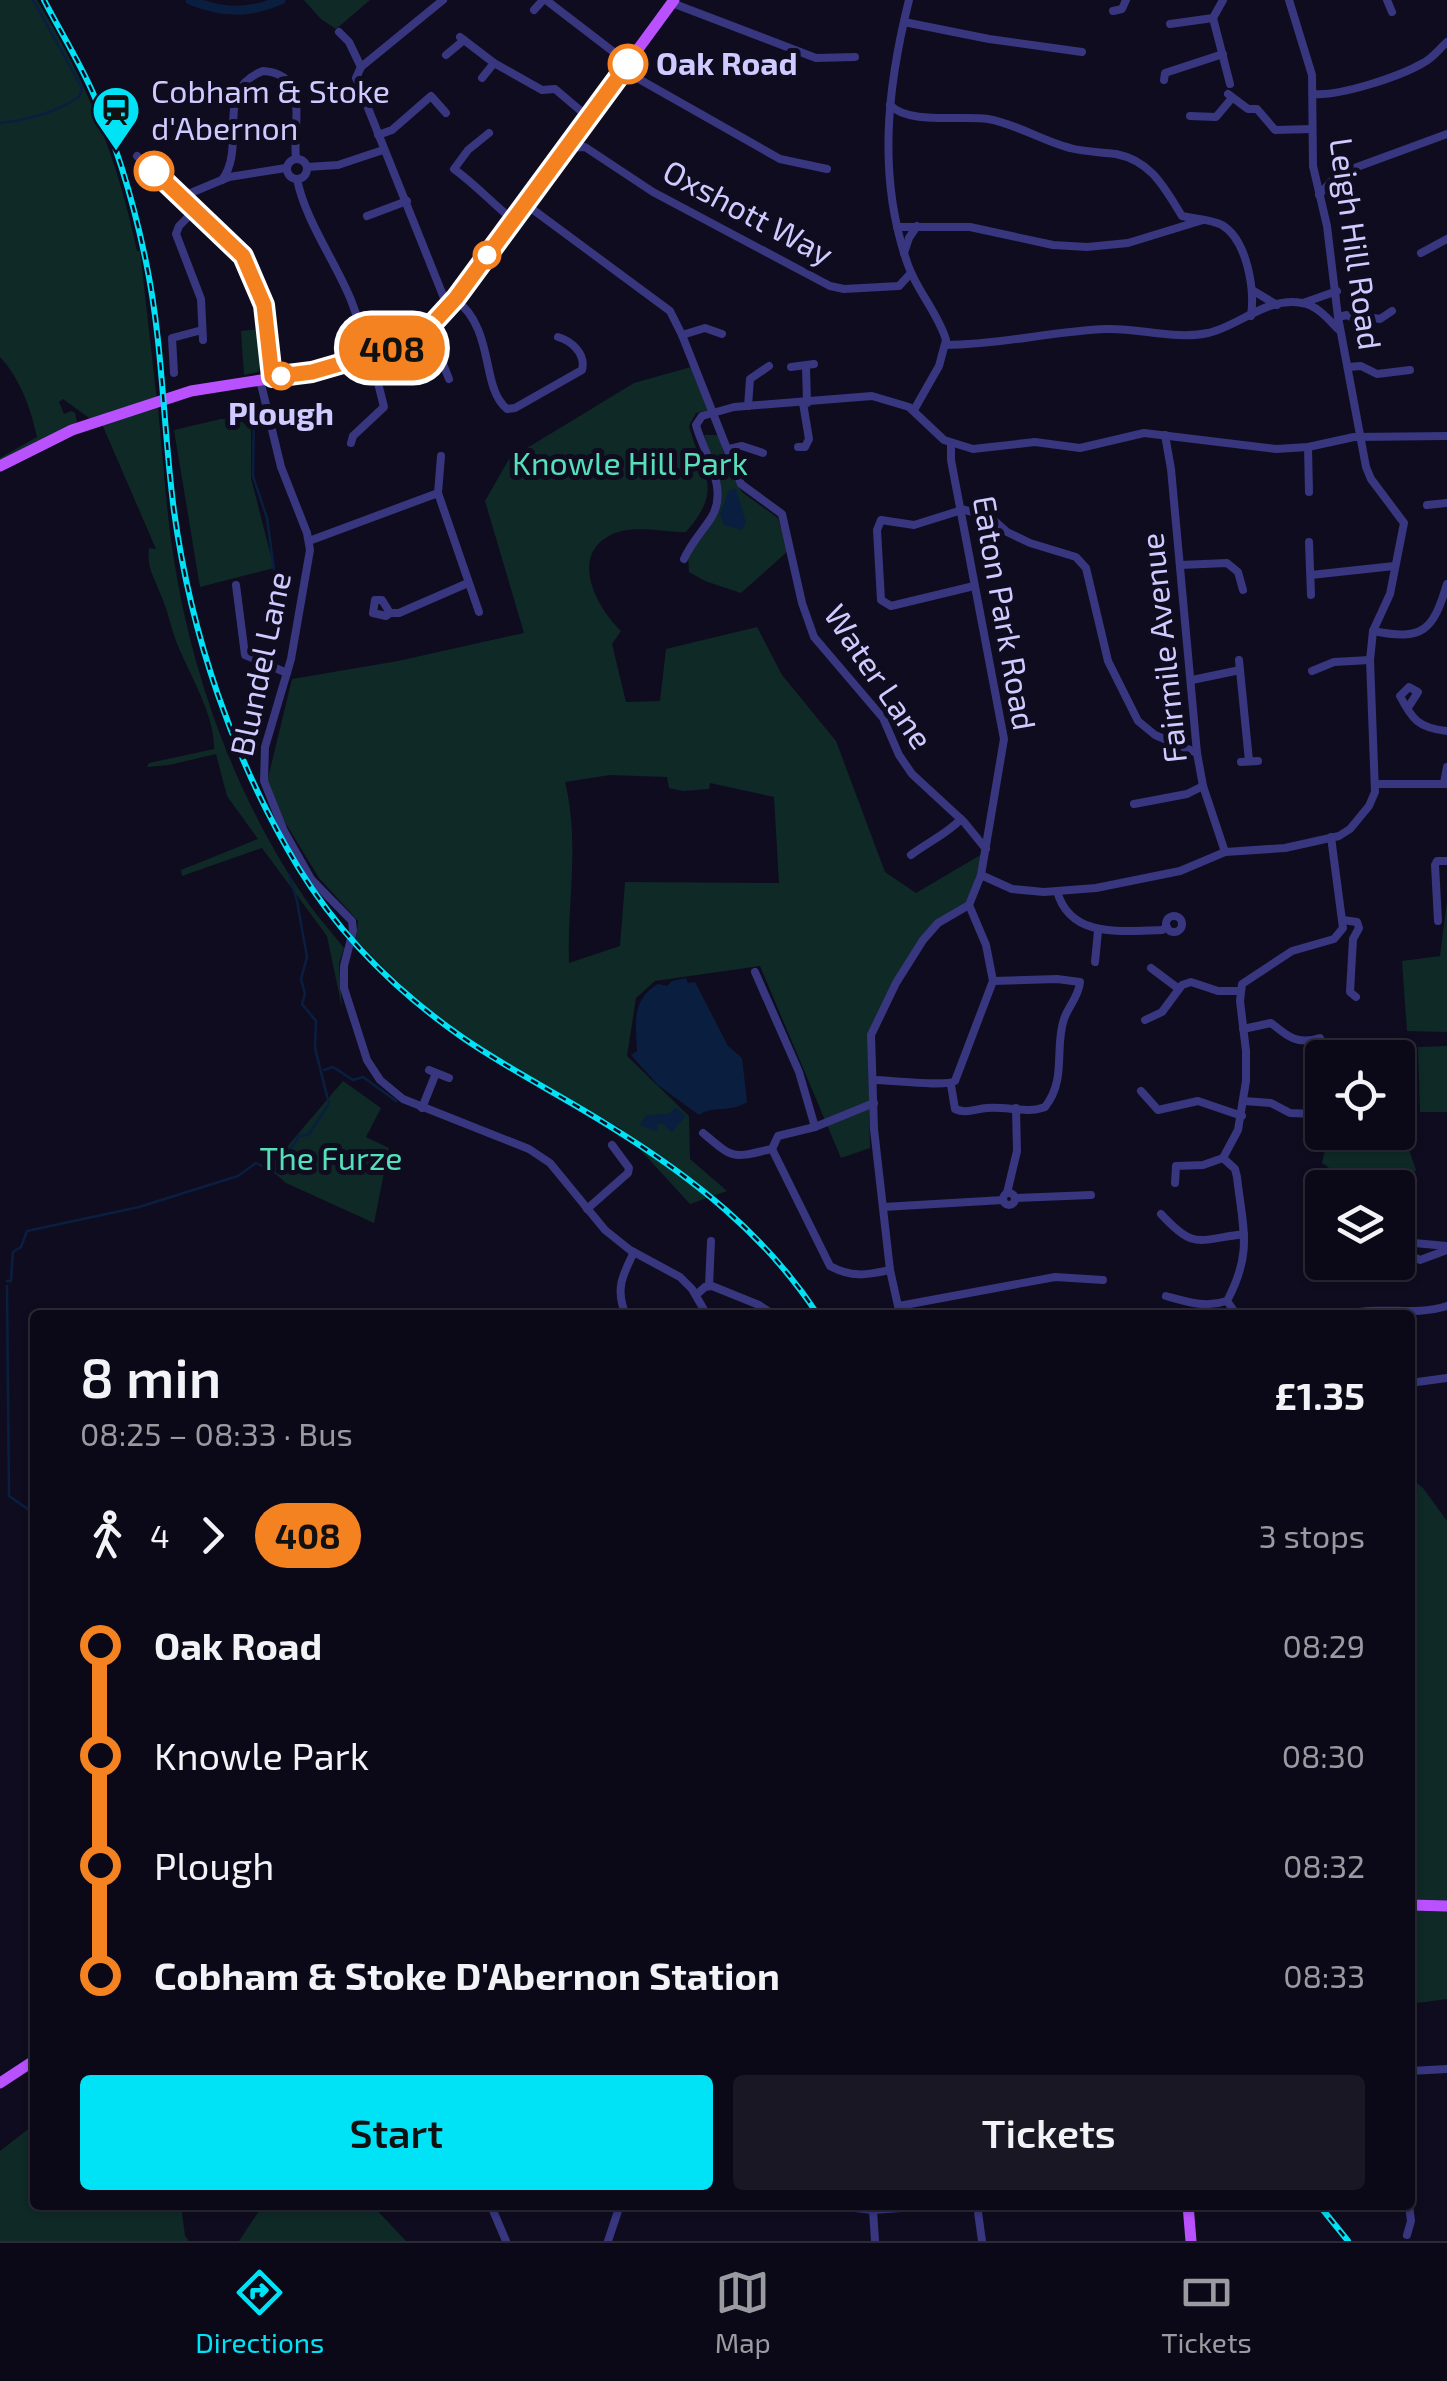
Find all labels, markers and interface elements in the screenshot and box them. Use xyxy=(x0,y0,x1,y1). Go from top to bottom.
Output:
place label: Oak Road xyxy=(656,43,798,81)
marker: Oak Road xyxy=(609,45,647,83)
place label: Cobham & Stoke d'Abernon xyxy=(151,71,390,146)
station icon: Cobham & Stoke d'Abernon xyxy=(90,84,142,152)
street label: Leigh Hill Road xyxy=(1323,135,1391,352)
street label: Oxshott Way xyxy=(658,151,840,272)
unlabelled marker xyxy=(135,152,173,190)
unlabelled marker xyxy=(474,242,500,268)
line badge: 408 xyxy=(334,316,450,380)
text: 408 xyxy=(359,327,425,369)
marker: Plough xyxy=(268,363,294,389)
place label: Plough xyxy=(228,393,334,431)
park label: Knowle Hill Park xyxy=(512,443,748,481)
street label: Eaton Park Road xyxy=(967,492,1045,733)
street label: Fairmile Avenue xyxy=(1131,531,1193,765)
street label: Blundel Lane xyxy=(221,568,297,759)
street label: Water Lane xyxy=(817,596,942,755)
map controls xyxy=(1305,1040,1415,1280)
button: locate xyxy=(1305,1040,1415,1150)
park label: The Furze xyxy=(260,1138,402,1176)
button: layers xyxy=(1305,1170,1415,1280)
text: 8 min xyxy=(80,1343,221,1409)
text: £1.35 xyxy=(1275,1372,1365,1418)
text: 08:25 – 08:33 · Bus xyxy=(80,1414,353,1452)
icon: walk xyxy=(80,1508,135,1563)
icon: forward xyxy=(185,1508,240,1563)
text: 408 xyxy=(275,1514,341,1556)
text: 4 xyxy=(150,1516,170,1554)
text: 3 stops xyxy=(1259,1516,1365,1554)
text: Oak Road xyxy=(154,1622,322,1668)
text: 08:29 xyxy=(1282,1626,1365,1664)
text: Knowle Park xyxy=(154,1732,369,1778)
text: 08:30 xyxy=(1282,1736,1365,1774)
text: Plough xyxy=(154,1842,274,1888)
text: 08:32 xyxy=(1283,1846,1365,1884)
text: Cobham & Stoke D'Abernon Station xyxy=(154,1952,780,1998)
text: 08:33 xyxy=(1283,1956,1365,1994)
button: Start xyxy=(80,2075,713,2190)
button: Tickets xyxy=(733,2075,1365,2190)
tab: Directions xyxy=(195,2265,324,2359)
tab: Map xyxy=(715,2265,771,2359)
tab: Tickets xyxy=(1161,2265,1252,2359)

